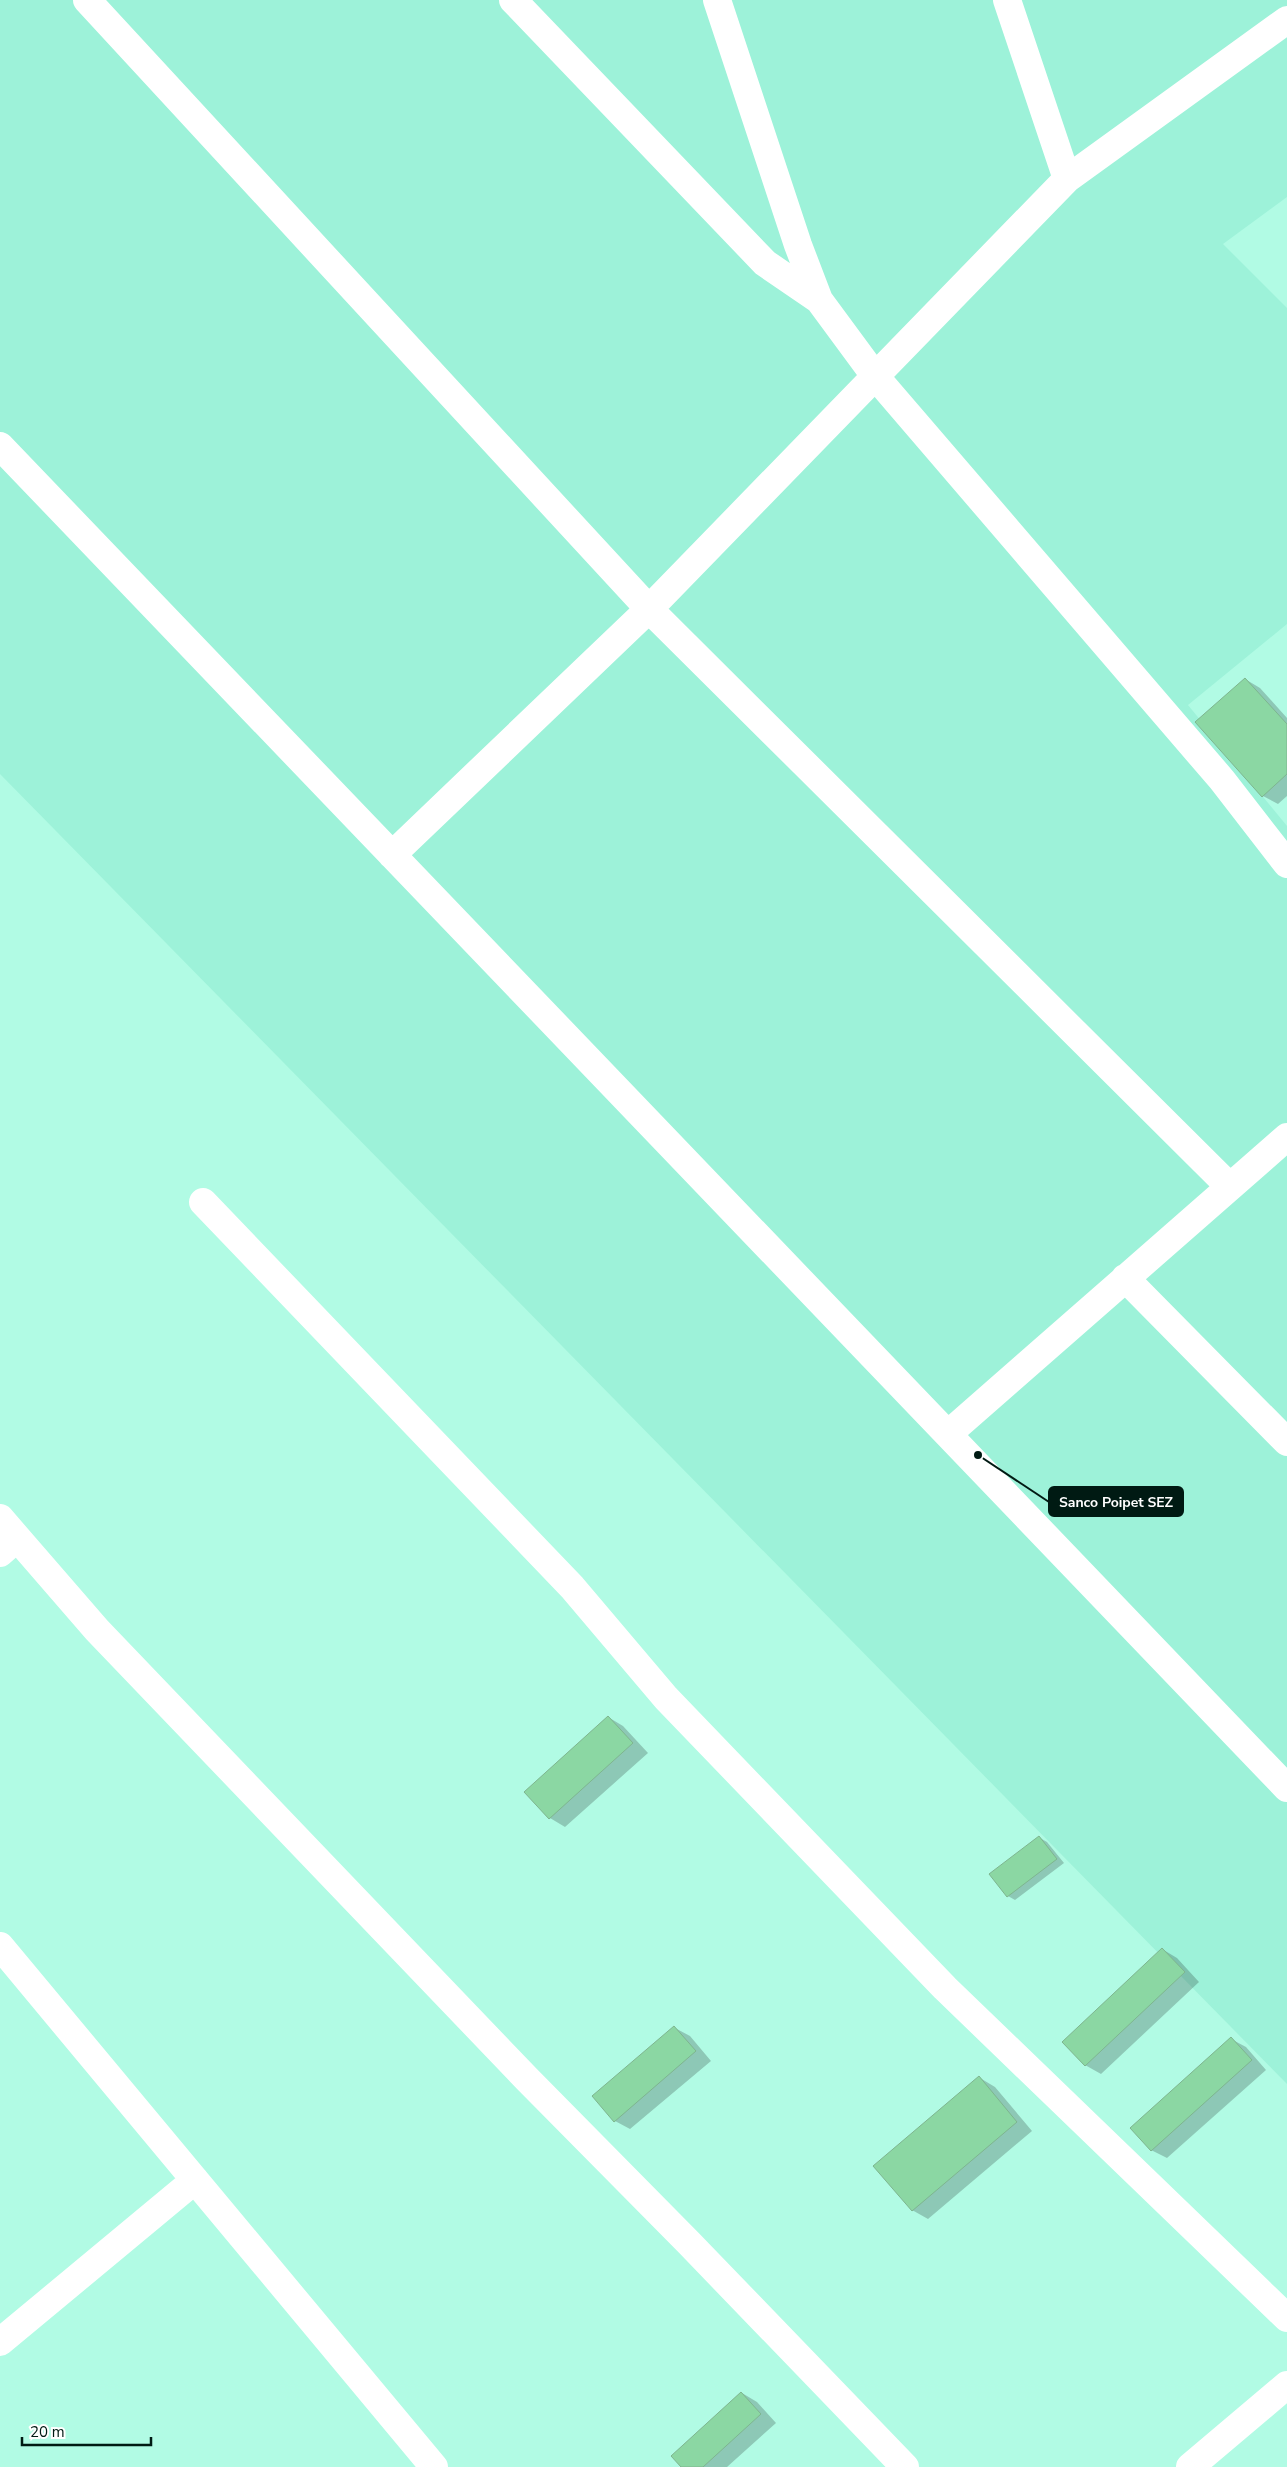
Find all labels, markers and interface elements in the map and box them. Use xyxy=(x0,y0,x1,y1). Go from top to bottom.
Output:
callout: Sanco Poipet SEZ xyxy=(1049,1487,1183,1516)
text: Sanco Poipet SEZ xyxy=(1059,1493,1174,1512)
scale bar xyxy=(22,2414,151,2446)
text: 20 m xyxy=(30,2422,65,2442)

